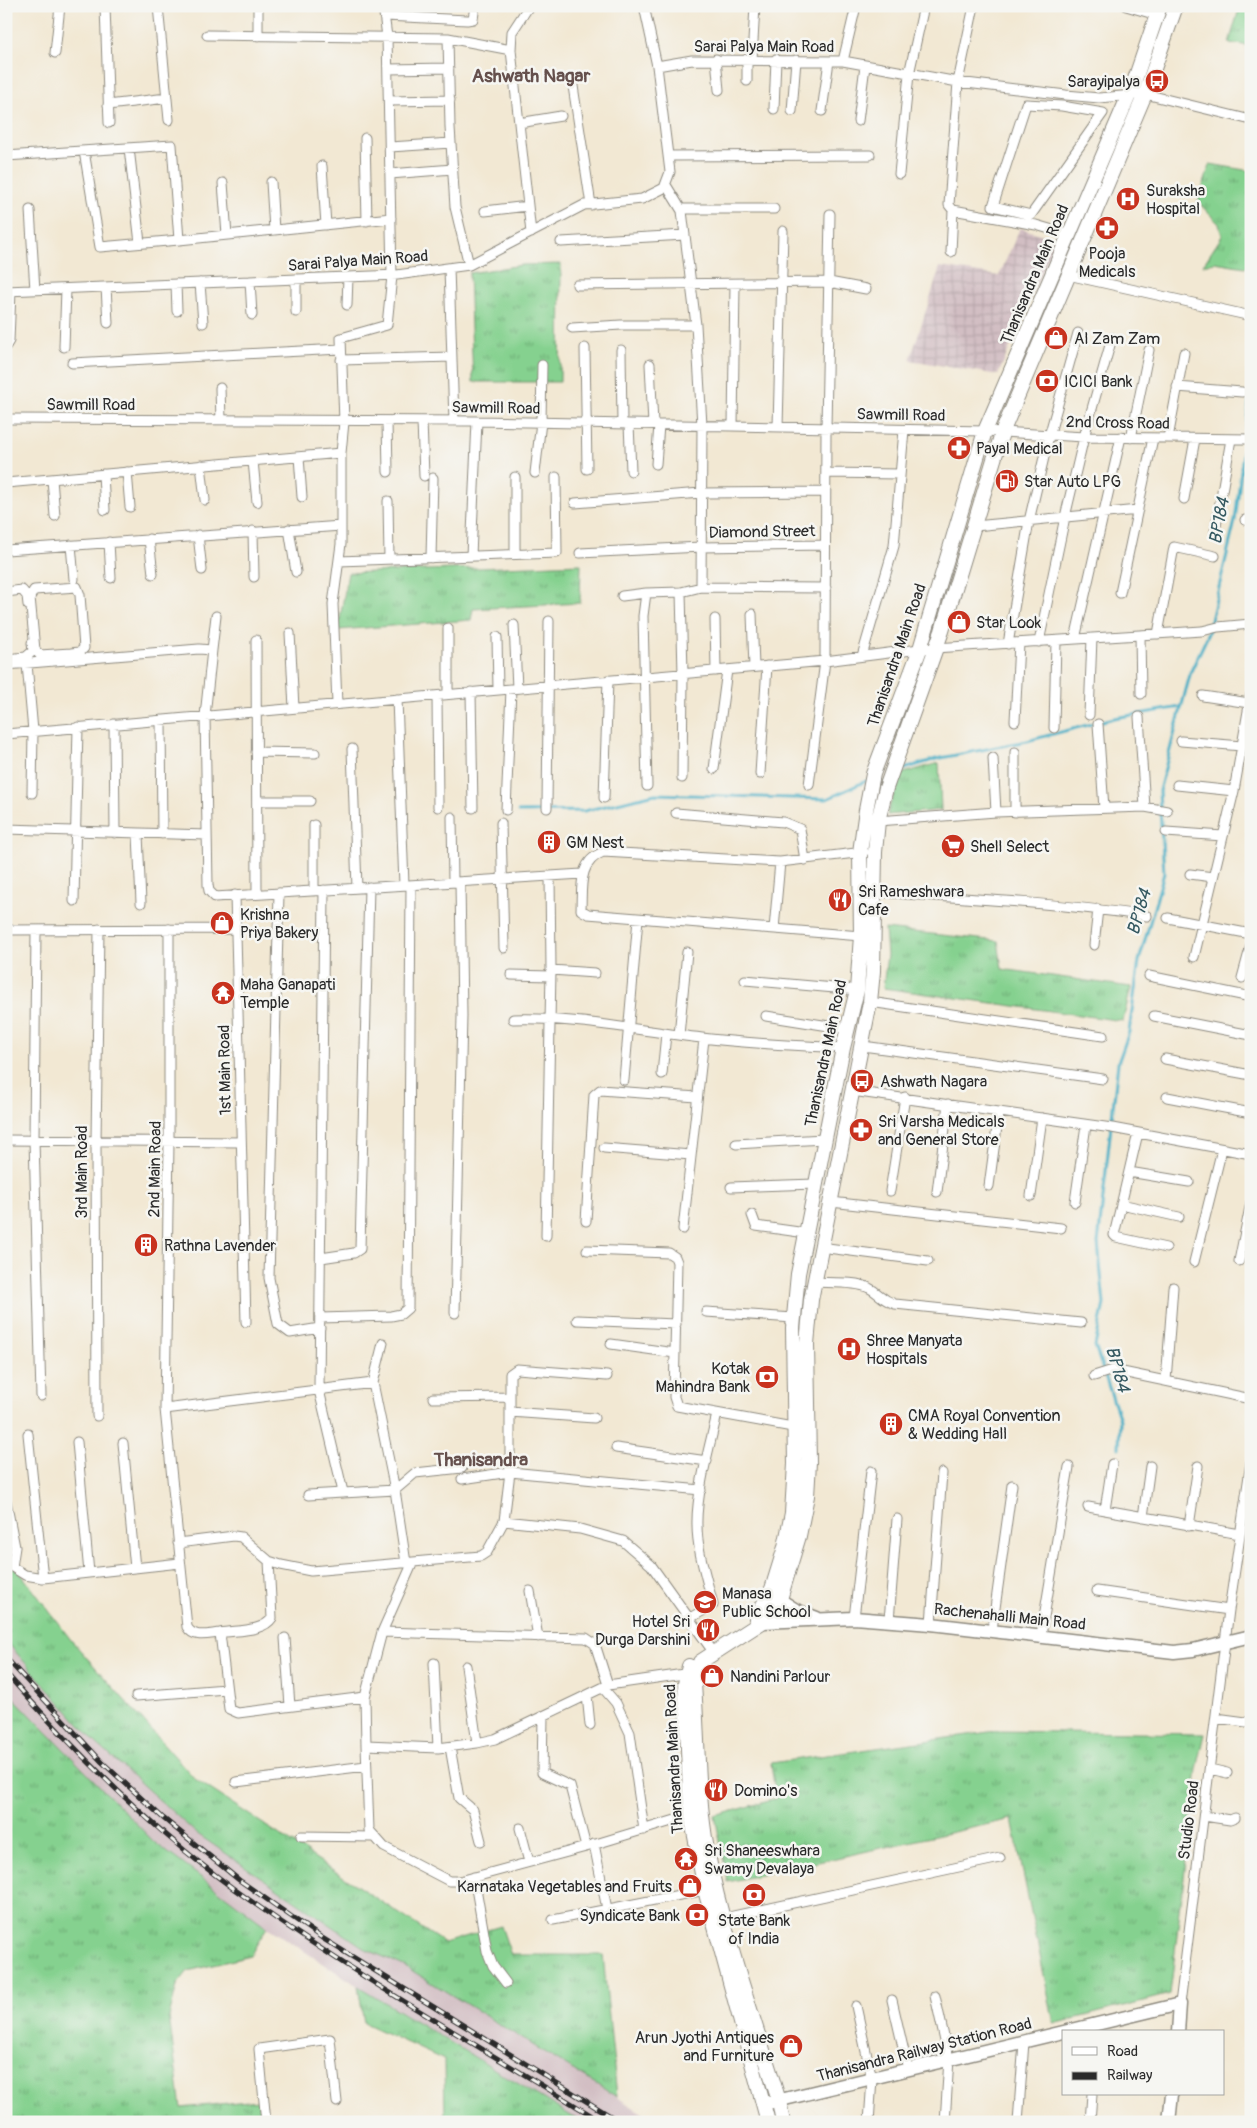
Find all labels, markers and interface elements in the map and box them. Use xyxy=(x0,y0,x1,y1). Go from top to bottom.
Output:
street label: Sarai Palya Main Road xyxy=(694,37,834,57)
district label: Ashwath Nagar xyxy=(472,64,590,88)
bus stop icon: Sarayipalya xyxy=(1144,68,1170,94)
place label: Sarayipalya xyxy=(1067,72,1140,92)
place label: Suraksha Hospital xyxy=(1146,181,1205,219)
hospital icon: Suraksha Hospital xyxy=(1115,186,1141,212)
street label: Thanisandra Main Road xyxy=(996,201,1073,347)
pharmacy icon: Pooja Medicals xyxy=(1094,215,1120,241)
place label: Pooja Medicals xyxy=(1079,244,1135,282)
street label: Sarai Palya Main Road xyxy=(287,246,429,276)
shop icon: Al Zam Zam xyxy=(1043,325,1069,351)
place label: Al Zam Zam xyxy=(1074,329,1160,349)
bank icon: ICICI Bank xyxy=(1034,368,1060,394)
place label: ICICI Bank xyxy=(1064,372,1133,392)
street label: Sawmill Road xyxy=(47,395,135,415)
street label: Sawmill Road xyxy=(451,397,541,419)
street label: Sawmill Road xyxy=(856,404,946,426)
street label: 2nd Cross Road xyxy=(1066,412,1170,434)
pharmacy icon: Payal Medical xyxy=(946,435,972,461)
place label: Payal Medical xyxy=(976,439,1063,459)
fuel station icon: Star Auto LPG xyxy=(994,468,1020,494)
place label: Star Auto LPG xyxy=(1024,472,1121,492)
water label: BP184 xyxy=(1204,495,1235,546)
street label: Diamond Street xyxy=(708,521,816,543)
street label: Thanisandra Main Road xyxy=(863,581,931,730)
shop icon: Star Look xyxy=(946,609,972,635)
place label: Star Look xyxy=(976,613,1042,633)
building icon: GM Nest xyxy=(536,829,562,855)
place label: GM Nest xyxy=(566,833,624,853)
supermarket icon: Shell Select xyxy=(940,833,966,859)
place label: Shell Select xyxy=(970,837,1050,857)
place label: Sri Rameshwara Cafe xyxy=(858,882,964,920)
water label: BP184 xyxy=(1122,885,1157,938)
restaurant icon: Sri Rameshwara Cafe xyxy=(827,887,853,913)
place label: Krishna Priya Bakery xyxy=(240,905,319,943)
shop icon: Krishna Priya Bakery xyxy=(209,910,235,936)
place label: Maha Ganapati Temple xyxy=(240,975,335,1013)
street label: Thanisandra Main Road xyxy=(801,978,851,1129)
temple icon: Maha Ganapati Temple xyxy=(210,980,236,1006)
street label: 1st Main Road xyxy=(214,1024,236,1115)
bus stop icon: Ashwath Nagara xyxy=(849,1068,875,1094)
place label: Ashwath Nagara xyxy=(880,1072,987,1092)
place label: Sri Varsha Medicals and General Store xyxy=(878,1112,1004,1150)
pharmacy icon: Sri Varsha Medicals and General Store xyxy=(848,1117,874,1143)
street label: 2nd Main Road xyxy=(144,1121,166,1217)
street label: 3rd Main Road xyxy=(72,1126,92,1218)
building icon: Rathna Lavender xyxy=(133,1232,159,1258)
place label: Rathna Lavender xyxy=(164,1236,276,1256)
place label: Shree Manyata Hospitals xyxy=(866,1331,962,1369)
hospital icon: Shree Manyata Hospitals xyxy=(836,1336,862,1362)
water label: BP184 xyxy=(1100,1344,1135,1396)
place label: Kotak Mahindra Bank xyxy=(655,1359,750,1397)
bank icon: Kotak Mahindra Bank xyxy=(754,1364,780,1390)
place label: CMA Royal Convention & Wedding Hall xyxy=(908,1406,1060,1444)
building icon: CMA Royal Convention & Wedding Hall xyxy=(878,1411,904,1437)
district label: Thanisandra xyxy=(433,1448,528,1472)
place label: Manasa Public School xyxy=(722,1584,811,1622)
school or university icon: Manasa Public School xyxy=(692,1589,718,1615)
street label: Rachenahalli Main Road xyxy=(933,1599,1087,1635)
place label: Hotel Sri Durga Darshini xyxy=(595,1612,690,1650)
restaurant icon: Hotel Sri Durga Darshini xyxy=(695,1617,721,1643)
shop icon: Nandini Parlour xyxy=(699,1663,725,1689)
place label: Nandini Parlour xyxy=(730,1667,831,1687)
street label: Thanisandra Main Road xyxy=(660,1683,688,1834)
restaurant icon: Domino's xyxy=(703,1777,729,1803)
street label: Studio Road xyxy=(1174,1779,1204,1861)
place label: Domino's xyxy=(734,1781,797,1801)
place label: Sri Shaneeswhara Swamy Devalaya xyxy=(704,1841,820,1879)
temple icon: Sri Shaneeswhara Swamy Devalaya xyxy=(673,1846,699,1872)
shop icon: Karnataka Vegetables and Fruits xyxy=(677,1873,703,1899)
place label: Karnataka Vegetables and Fruits xyxy=(457,1877,672,1897)
bank icon: State Bank of India xyxy=(741,1882,767,1908)
bank icon: Syndicate Bank xyxy=(684,1902,710,1928)
place label: Syndicate Bank xyxy=(579,1906,680,1926)
place label: State Bank of India xyxy=(718,1911,790,1949)
street label: Thanisandra Railway Station Road xyxy=(815,2014,1034,2086)
place label: Arun Jyothi Antiques and Furniture xyxy=(635,2028,774,2066)
legend xyxy=(1062,2030,1224,2096)
shop icon: Arun Jyothi Antiques and Furniture xyxy=(778,2033,804,2059)
text: Road xyxy=(1107,2042,1138,2061)
text: Railway xyxy=(1107,2066,1153,2085)

